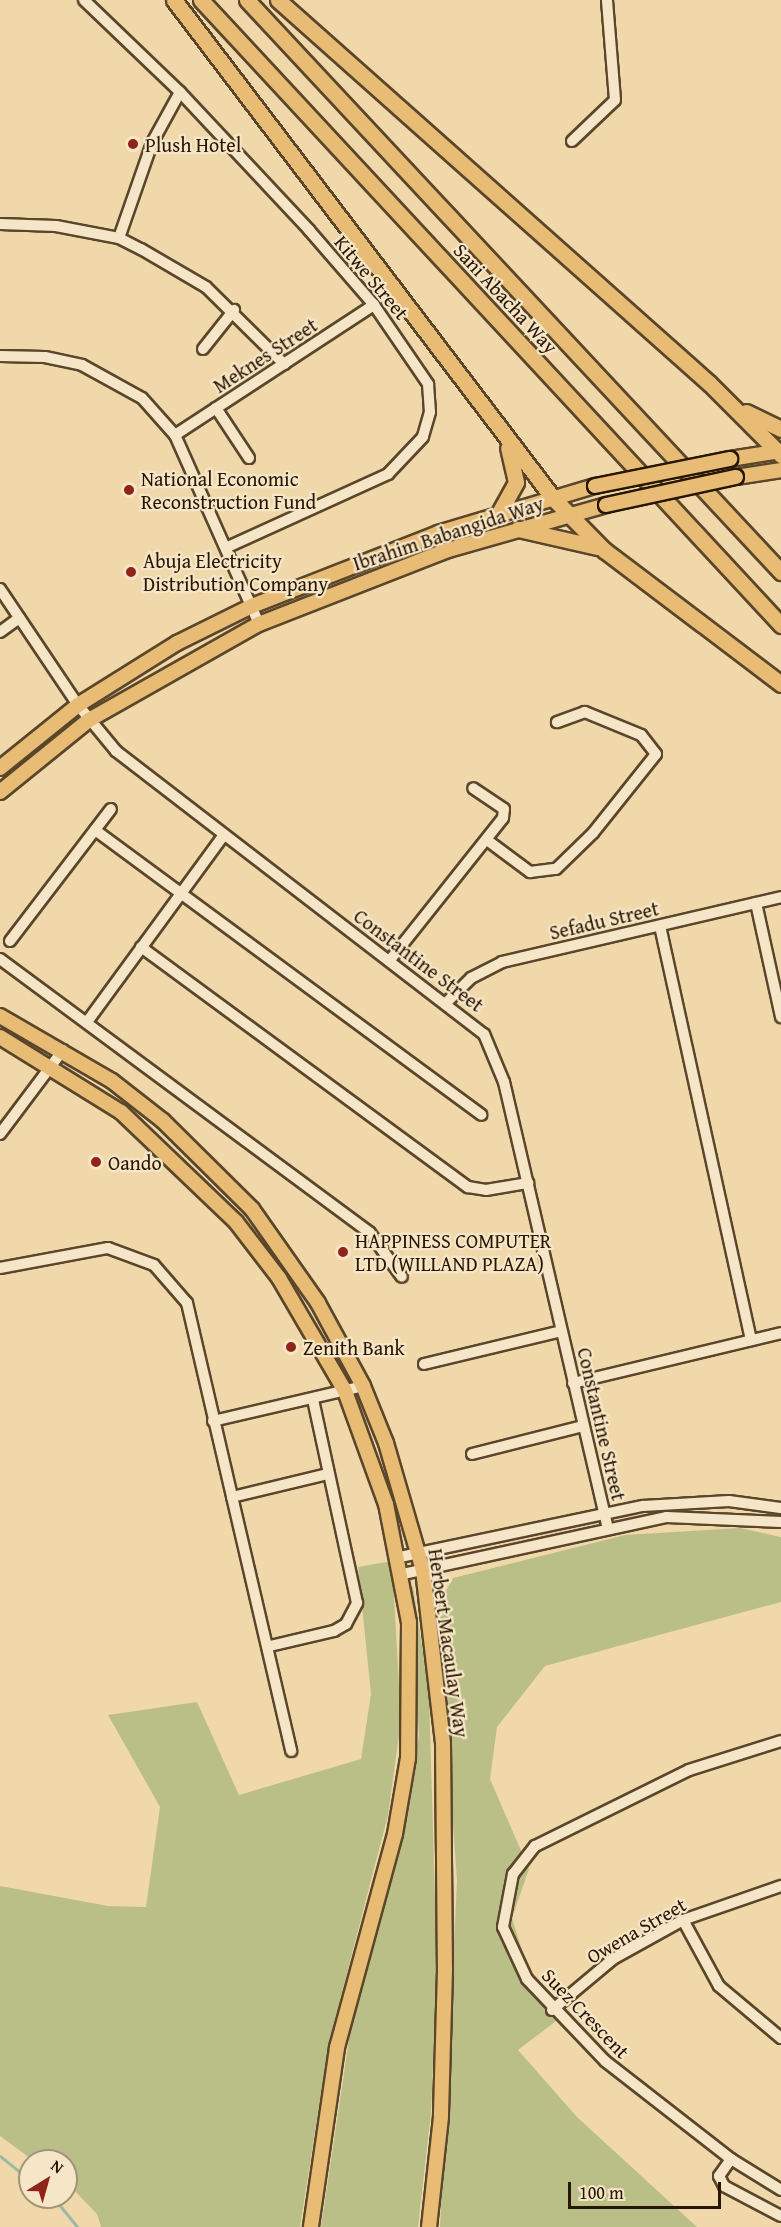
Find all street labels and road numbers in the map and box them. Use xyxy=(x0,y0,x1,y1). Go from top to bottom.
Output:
street label: Kitwe Street xyxy=(330,230,414,324)
street label: Sani Abacha Way xyxy=(449,238,563,358)
street label: Meknes Street xyxy=(208,312,322,398)
street label: Ibrahim Babangida Way xyxy=(350,491,546,575)
street label: Sefadu Street xyxy=(547,896,661,944)
street label: Constantine Street xyxy=(349,903,489,1017)
street label: Constantine Street xyxy=(573,1345,631,1503)
street label: Herbert Macaulay Way xyxy=(424,1547,474,1739)
street label: Owena Street xyxy=(582,1892,690,1968)
street label: Suez Crescent xyxy=(537,1963,635,2063)

